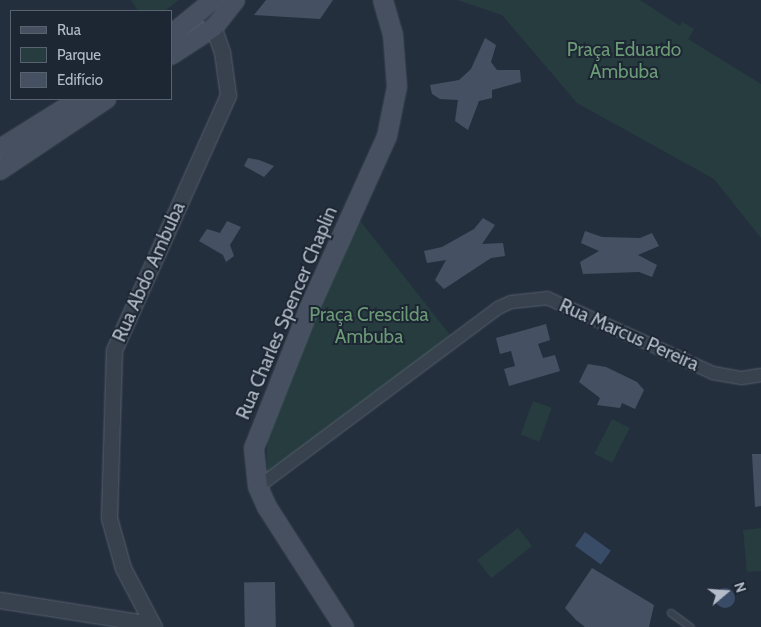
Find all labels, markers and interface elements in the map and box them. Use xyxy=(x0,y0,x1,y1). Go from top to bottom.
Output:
legend xyxy=(10,10,172,100)
text: Rua xyxy=(57,21,81,39)
park label: Praça Eduardo Ambuba xyxy=(567,39,681,83)
text: Parque xyxy=(57,46,101,64)
text: Edifício xyxy=(57,71,103,89)
street label: Rua Abdo Ambuba xyxy=(108,199,190,345)
street label: Rua Charles Spencer Chaplin xyxy=(232,203,342,423)
street label: Rua Marcus Pereira xyxy=(556,294,702,376)
park label: Praça Crescilda Ambuba xyxy=(309,304,429,348)
north arrow xyxy=(701,567,751,617)
text: N xyxy=(730,580,750,595)

